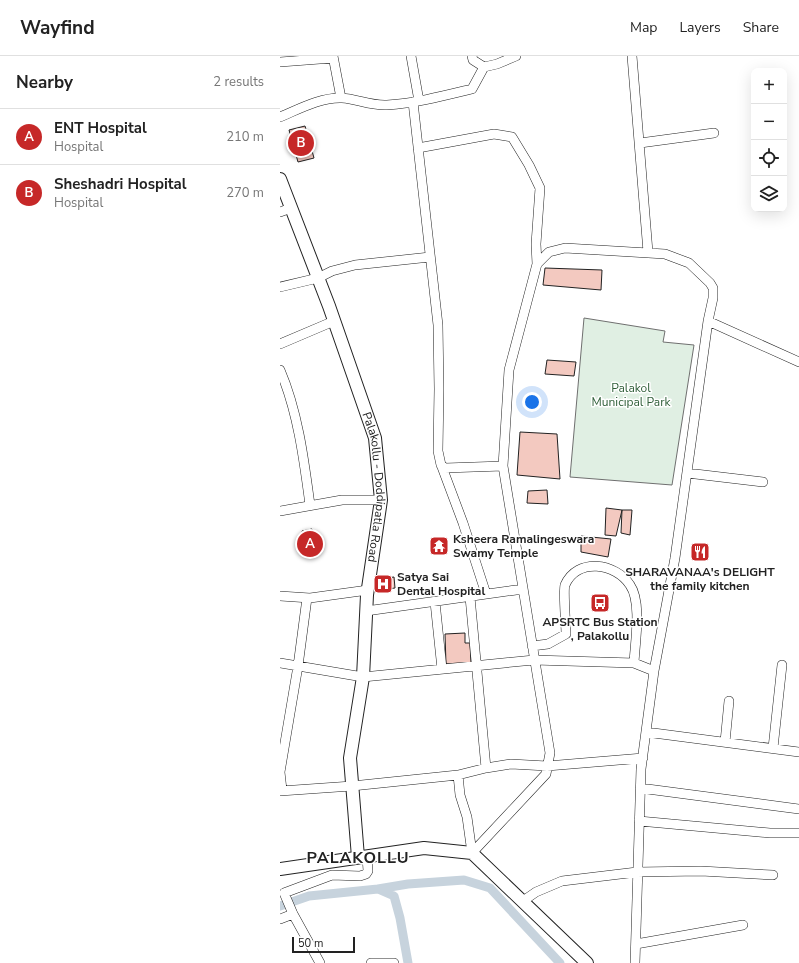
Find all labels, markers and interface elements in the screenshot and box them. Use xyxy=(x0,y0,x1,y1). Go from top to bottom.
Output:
text: Wayfind xyxy=(20,15,95,41)
text: Map xyxy=(630,18,657,37)
text: Layers xyxy=(679,18,721,37)
text: Share xyxy=(743,18,779,37)
map controls xyxy=(751,68,787,212)
button: + xyxy=(751,68,787,104)
text: Nearby xyxy=(16,71,73,94)
text: 2 results xyxy=(213,73,264,91)
button: − xyxy=(751,104,787,140)
text: ENT Hospital xyxy=(54,118,147,138)
text: A xyxy=(24,128,34,146)
text: 210 m xyxy=(226,128,264,146)
pin: B xyxy=(288,128,314,158)
text: Hospital xyxy=(54,138,103,156)
button: locate xyxy=(751,140,787,176)
text: Sheshadri Hospital xyxy=(54,174,187,194)
button: layers xyxy=(751,176,787,212)
text: B xyxy=(25,184,33,202)
text: 270 m xyxy=(226,184,264,202)
text: Hospital xyxy=(54,194,103,212)
park label: Palakol Municipal Park xyxy=(592,380,671,410)
your location xyxy=(522,392,542,412)
street label: Palakollu - Doddipatla Road xyxy=(359,410,389,563)
pin: A xyxy=(297,529,323,559)
place label: Ksheera Ramalingeswara Swamy Temple xyxy=(453,531,594,561)
temple icon: Ksheera Ramalingeswara Swamy Temple xyxy=(428,535,450,557)
restaurant icon: SHARAVANAA's DELIGHT the family kitchen xyxy=(689,541,711,563)
place label: SHARAVANAA's DELIGHT the family kitchen xyxy=(625,564,775,594)
place label: Satya Sai Dental Hospital xyxy=(397,569,485,599)
hospital icon: Satya Sai Dental Hospital xyxy=(372,573,394,595)
bus stop icon: APSRTC Bus Station , Palakollu xyxy=(589,592,611,614)
place label: APSRTC Bus Station , Palakollu xyxy=(542,614,658,644)
district label: PALAKOLLU xyxy=(307,847,409,869)
scale bar xyxy=(292,935,355,954)
text: 50 m xyxy=(298,936,323,951)

